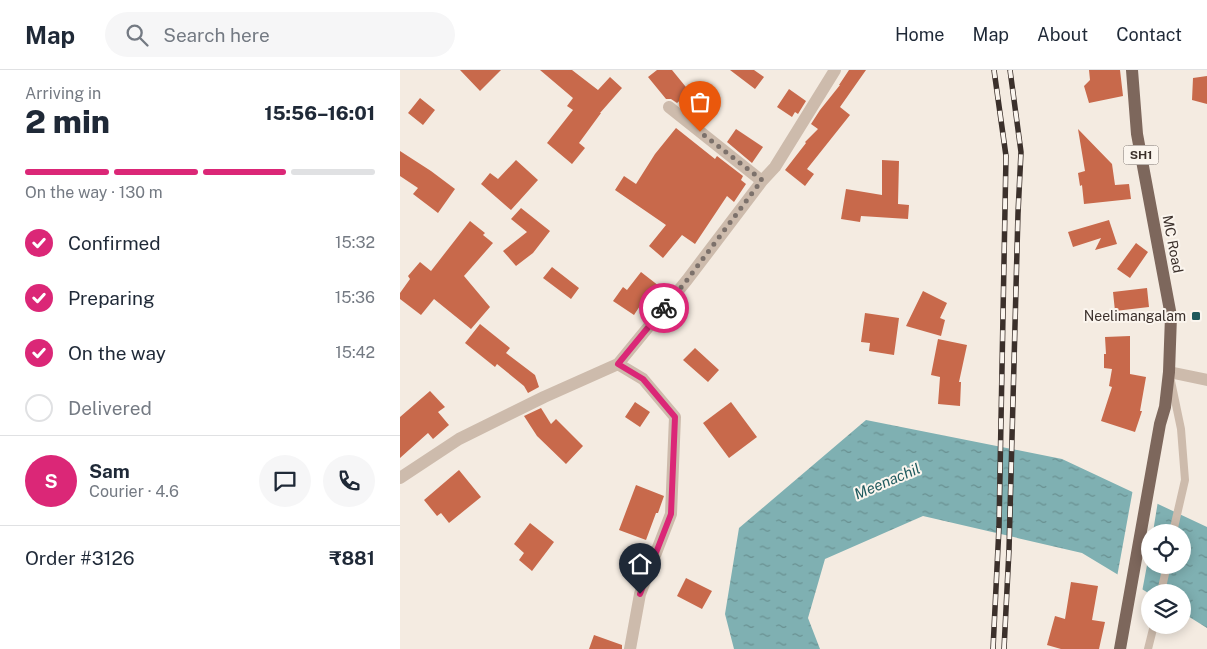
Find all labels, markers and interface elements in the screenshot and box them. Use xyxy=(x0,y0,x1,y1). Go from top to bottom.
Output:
search box xyxy=(105,12,455,57)
text: Map xyxy=(25,21,75,49)
icon: search xyxy=(123,21,151,49)
text: Search here xyxy=(163,24,270,46)
text: Home xyxy=(895,24,945,45)
text: Map xyxy=(973,24,1009,45)
text: About xyxy=(1037,24,1088,45)
text: Contact xyxy=(1116,24,1182,45)
pin xyxy=(679,81,721,132)
text: Arriving in xyxy=(25,84,101,103)
icon: bag xyxy=(686,88,714,116)
text: 15:56–16:01 xyxy=(264,102,375,124)
text: 2 min xyxy=(25,103,110,140)
road number: SH1 xyxy=(1124,146,1158,164)
text: On the way · 130 m xyxy=(25,183,163,202)
street label: MC Road xyxy=(1160,214,1186,274)
icon: check xyxy=(25,229,53,257)
text: Confirmed xyxy=(68,232,161,254)
text: 15:32 xyxy=(335,233,375,252)
courier xyxy=(639,283,689,333)
icon: check xyxy=(25,284,53,312)
text: Preparing xyxy=(68,287,155,309)
text: 15:36 xyxy=(335,288,375,307)
icon: bike xyxy=(650,294,678,322)
place label: Neelimangalam xyxy=(1084,308,1186,324)
marker: Neelimangalam xyxy=(1190,310,1202,322)
icon: check xyxy=(25,339,53,367)
text: On the way xyxy=(68,342,166,364)
text: 15:42 xyxy=(335,343,375,362)
text: Delivered xyxy=(68,397,152,419)
button: chat xyxy=(259,455,311,507)
button: phone xyxy=(323,455,375,507)
text: Sam xyxy=(89,460,130,482)
water label: Meenachil xyxy=(852,460,922,502)
text: S xyxy=(44,470,58,492)
text: Courier · 4.6 xyxy=(89,482,179,501)
map controls xyxy=(1141,524,1191,634)
button: locate xyxy=(1141,524,1191,574)
pin xyxy=(619,543,661,594)
text: Order #3126 xyxy=(25,547,135,569)
text: ₹881 xyxy=(329,547,375,569)
icon: home xyxy=(626,550,654,578)
button: layers xyxy=(1141,584,1191,634)

